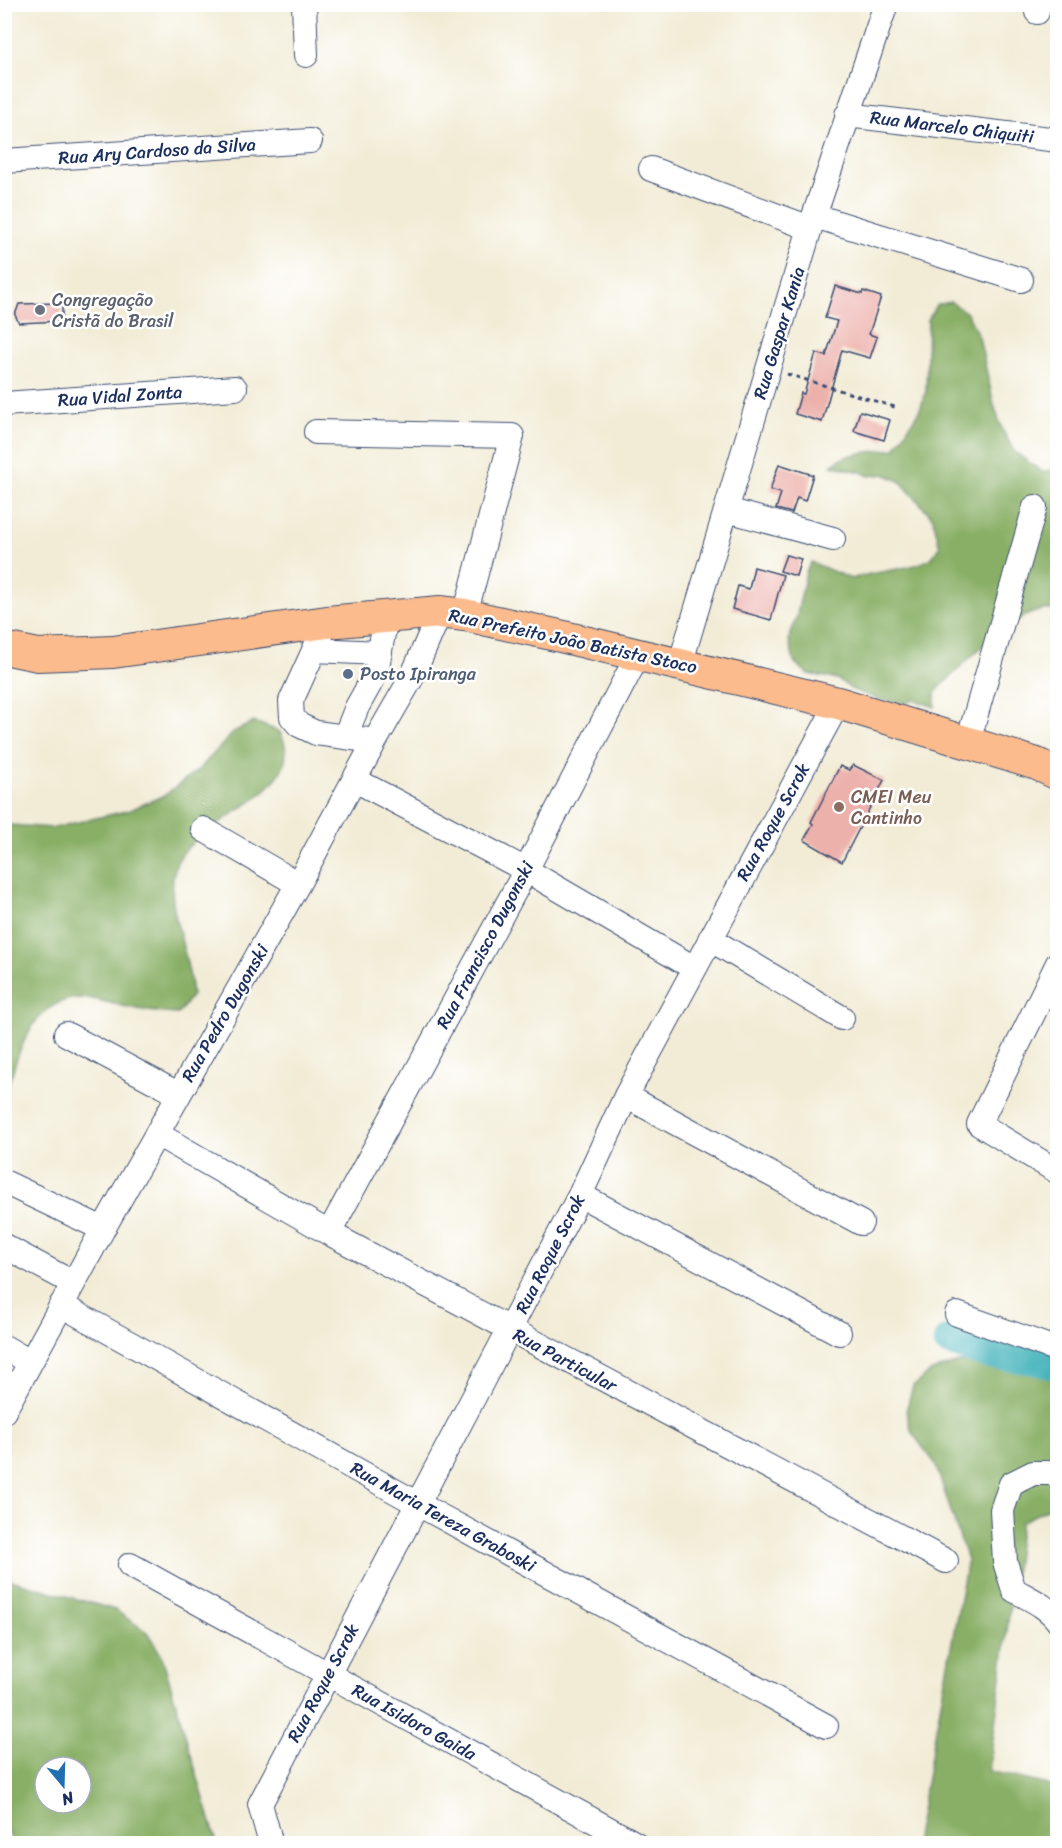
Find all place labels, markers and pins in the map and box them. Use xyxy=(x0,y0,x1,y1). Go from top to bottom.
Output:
place label: Congregação Cristã do Brasil xyxy=(52,284,174,337)
marker: Congregação Cristã do Brasil xyxy=(33,303,47,317)
place label: Posto Ipiranga xyxy=(360,658,477,690)
marker: Posto Ipiranga xyxy=(341,667,355,681)
place label: CMEI Meu Cantinho xyxy=(851,781,932,834)
marker: CMEI Meu Cantinho xyxy=(832,800,846,814)

